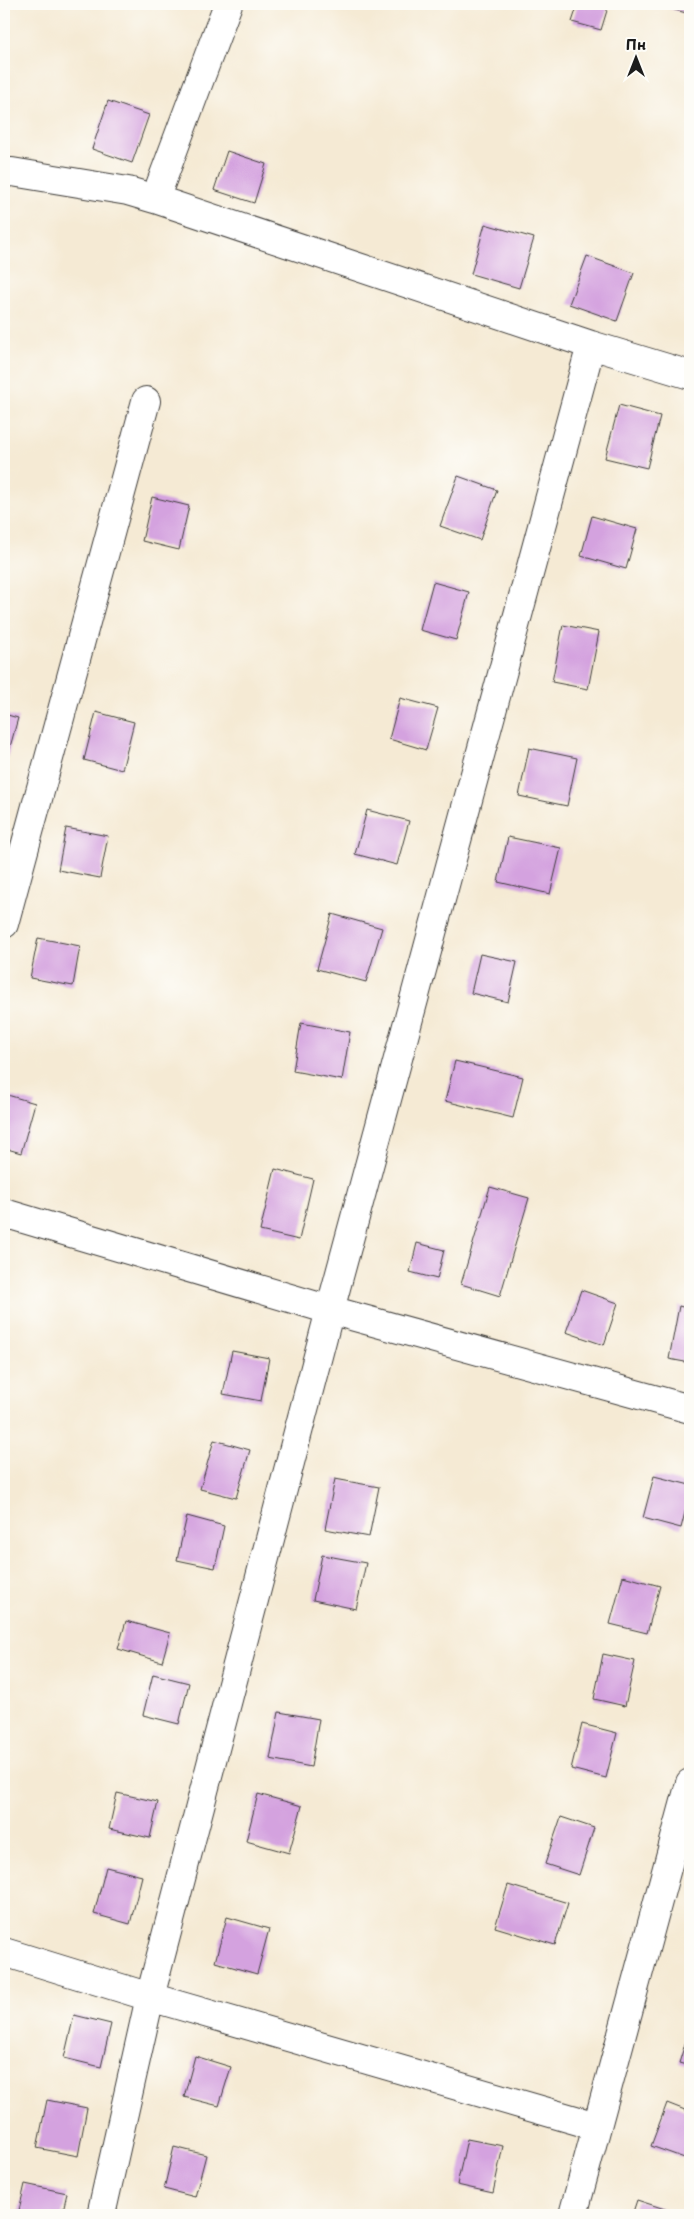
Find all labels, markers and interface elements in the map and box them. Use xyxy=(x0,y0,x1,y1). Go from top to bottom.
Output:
north arrow xyxy=(612,32,662,82)
text: Пн xyxy=(626,34,646,55)

